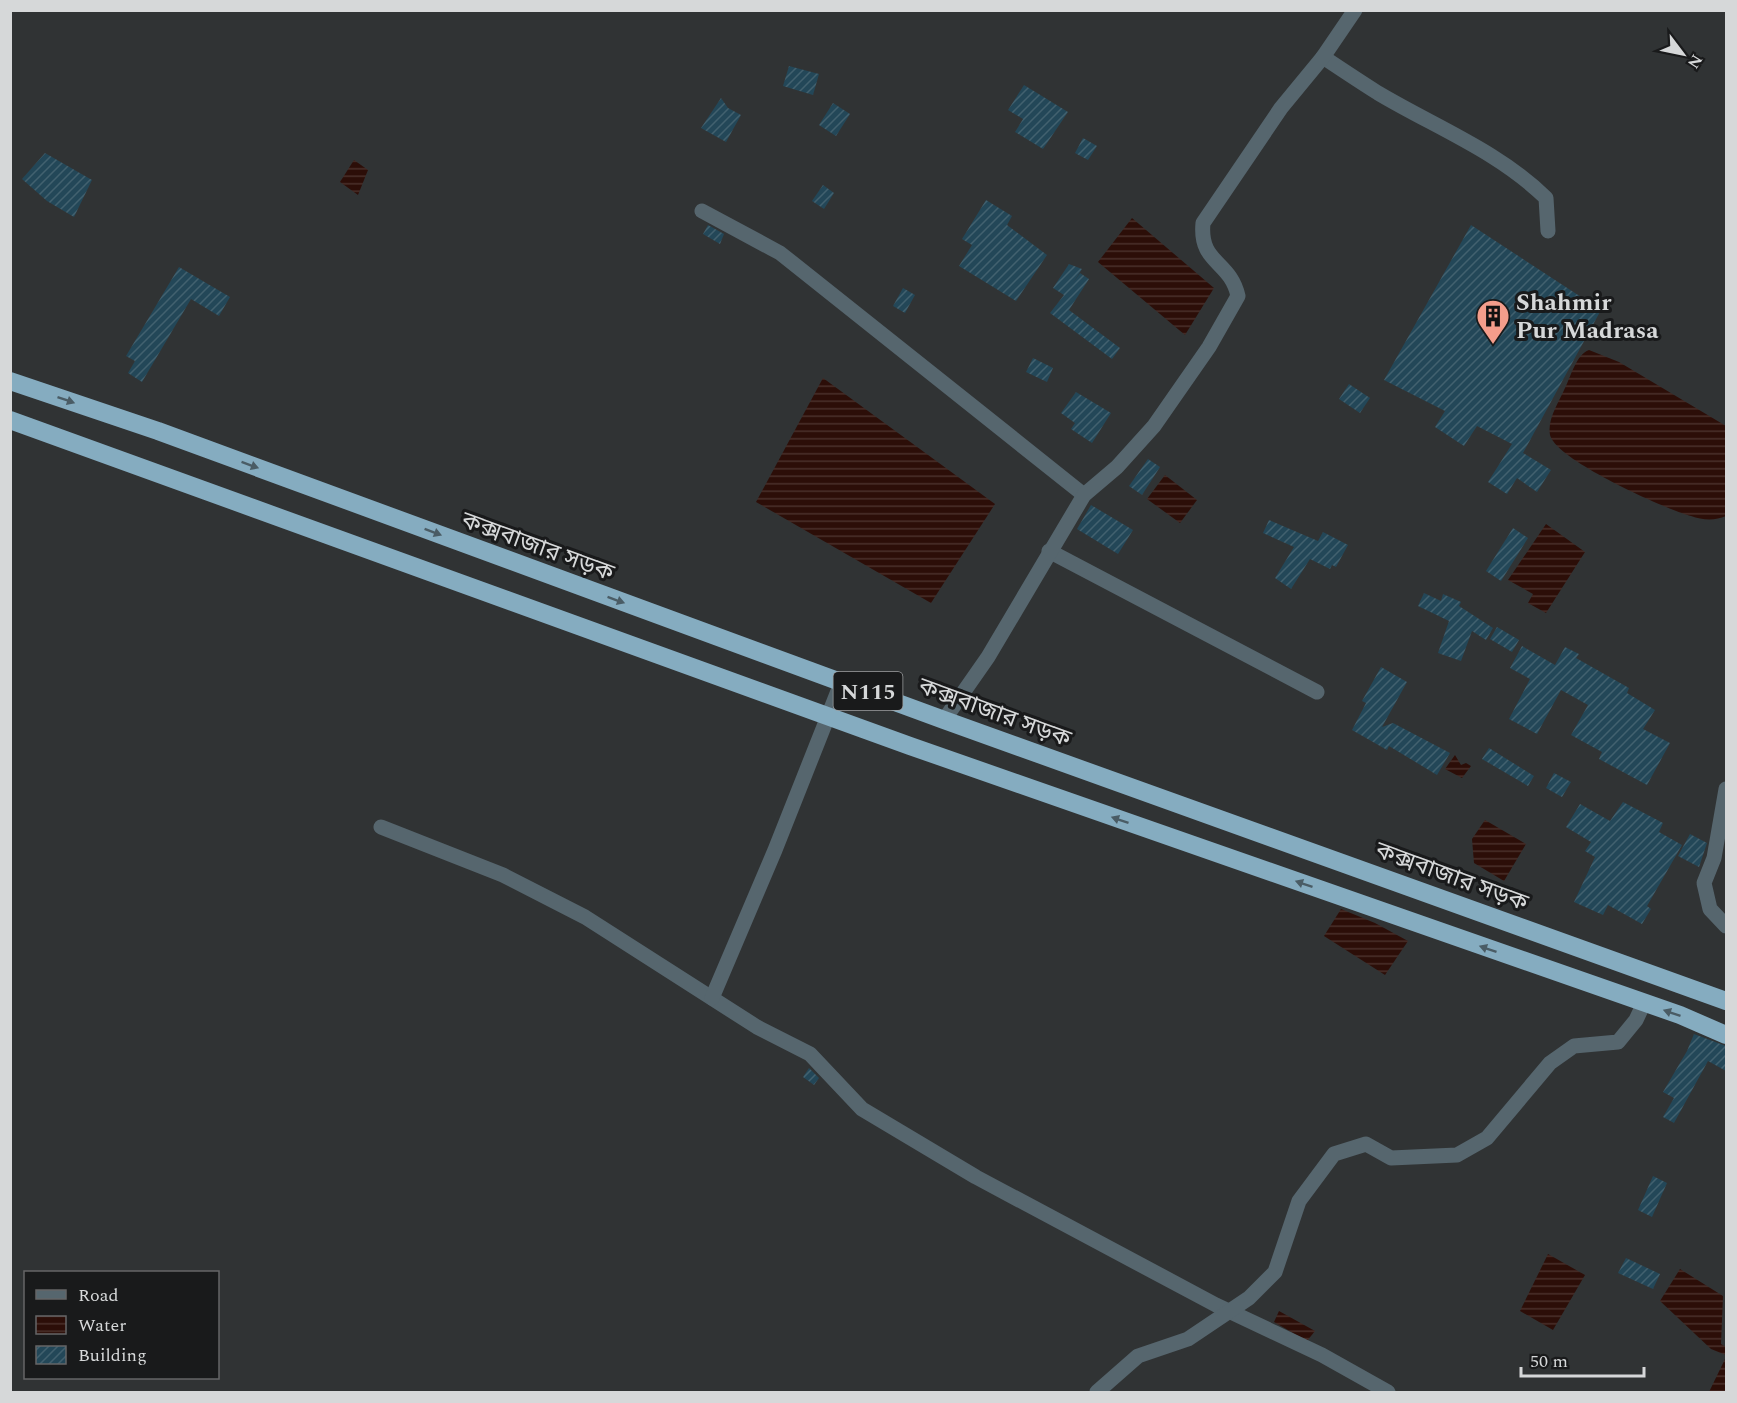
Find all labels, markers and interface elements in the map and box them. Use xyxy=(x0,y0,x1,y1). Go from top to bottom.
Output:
north arrow xyxy=(1653,24,1713,84)
text: N xyxy=(1681,50,1709,73)
place label: Shahmir Pur Madrasa xyxy=(1516,285,1659,349)
building icon: Shahmir Pur Madrasa xyxy=(1475,298,1511,345)
one-way arrow xyxy=(57,395,75,405)
one-way arrow xyxy=(241,460,259,470)
street label: কক্সবাজার সড়ক xyxy=(455,502,620,591)
one-way arrow xyxy=(424,528,442,538)
one-way arrow xyxy=(607,595,625,605)
street label: কক্সবাজার সড়ক xyxy=(912,668,1077,757)
road number: N115 xyxy=(834,672,902,710)
one-way arrow xyxy=(1111,814,1129,824)
street label: কক্সবাজার সড়ক xyxy=(1369,832,1534,921)
one-way arrow xyxy=(1295,879,1313,889)
one-way arrow xyxy=(1479,943,1497,953)
one-way arrow xyxy=(1663,1007,1681,1017)
legend xyxy=(24,1271,219,1379)
text: Road xyxy=(78,1282,119,1309)
text: Water xyxy=(78,1312,126,1339)
scale bar xyxy=(1521,1340,1644,1378)
text: Building xyxy=(78,1342,147,1369)
text: 50 m xyxy=(1530,1348,1568,1375)

